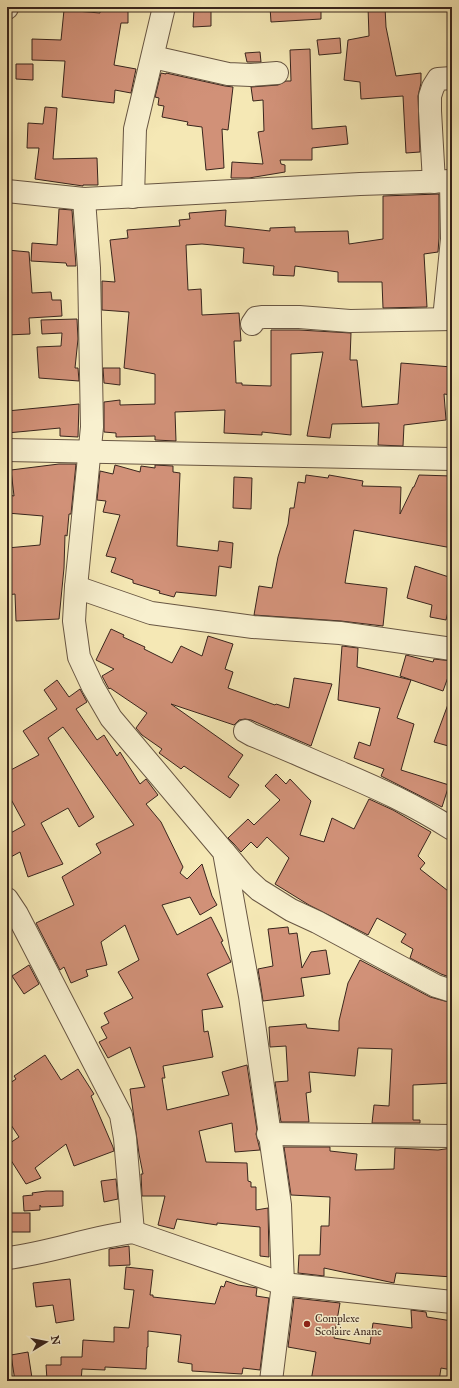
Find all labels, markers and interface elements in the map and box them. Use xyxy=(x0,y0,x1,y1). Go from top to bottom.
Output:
place label: Complexe Scolaire Anane xyxy=(315,1312,382,1338)
marker: Complexe Scolaire Anane xyxy=(302,1319,312,1329)
north arrow xyxy=(26,1322,66,1362)
text: N xyxy=(48,1335,63,1347)

